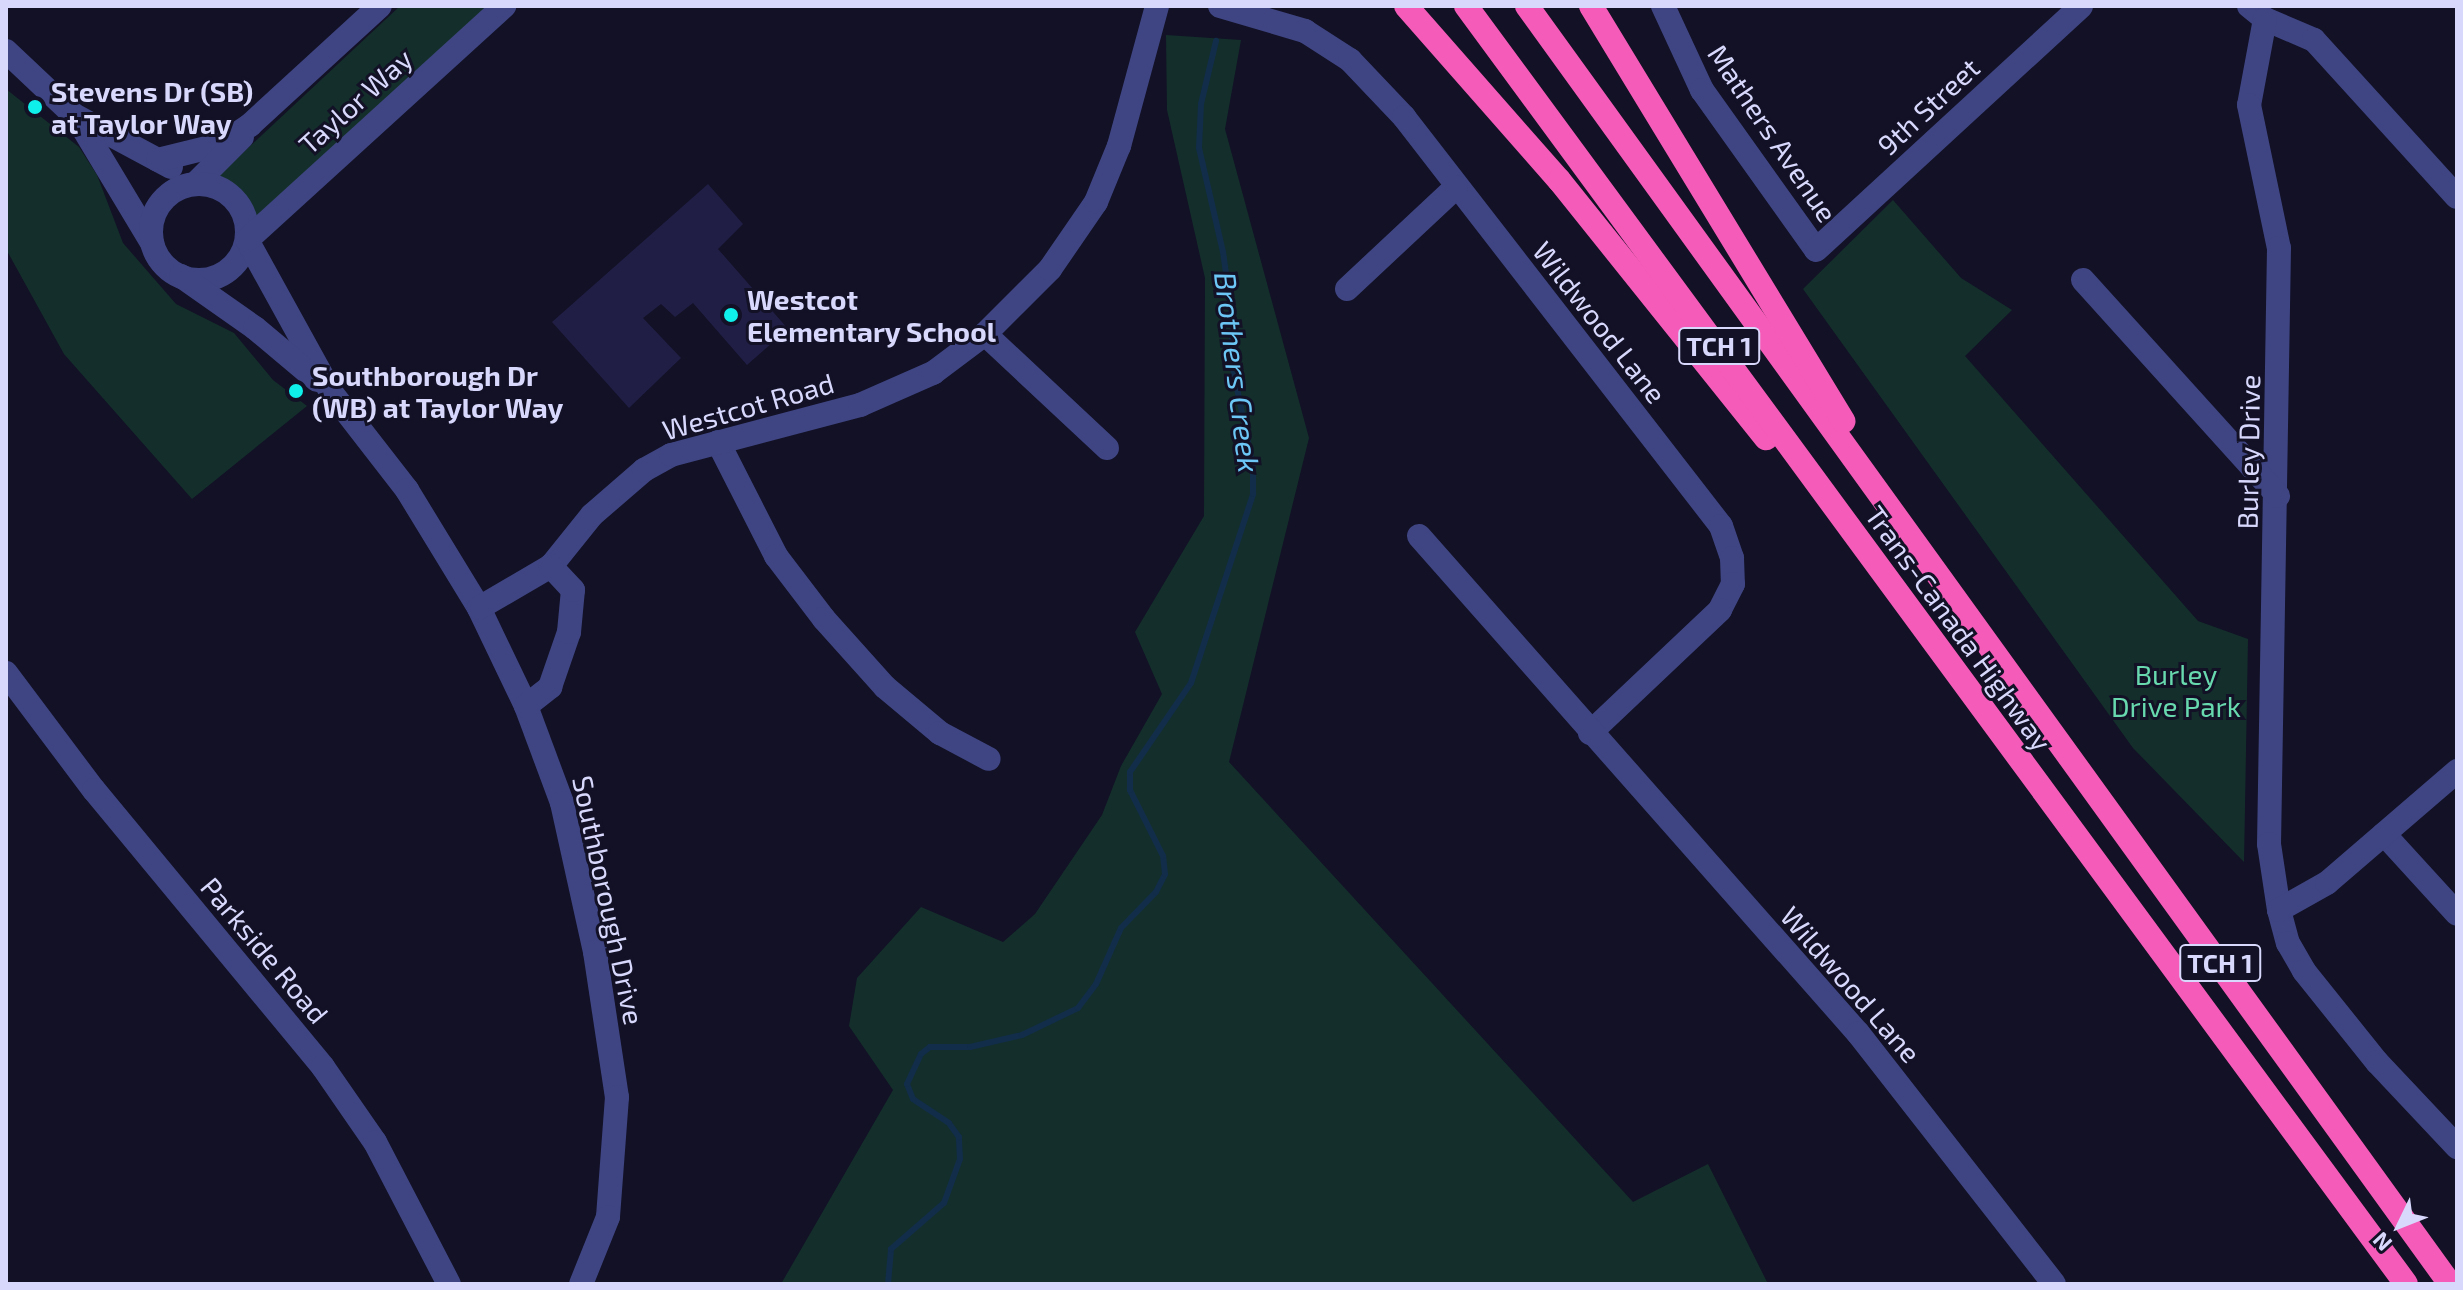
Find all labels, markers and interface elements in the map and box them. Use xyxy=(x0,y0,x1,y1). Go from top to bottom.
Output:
street label: Mathers Avenue xyxy=(1701,38,1845,228)
street label: Taylor Way xyxy=(291,41,419,161)
street label: 9th Street xyxy=(1870,50,1986,162)
place label: Stevens Dr (SB) at Taylor Way xyxy=(51,74,254,140)
marker: Stevens Dr (SB) at Taylor Way xyxy=(26,98,44,116)
street label: Wildwood Lane xyxy=(1526,234,1674,410)
water label: Brothers Creek xyxy=(1208,270,1268,474)
place label: Westcot Elementary School xyxy=(747,282,996,348)
marker: Westcot Elementary School xyxy=(722,306,740,324)
road number: TCH 1 xyxy=(1677,324,1761,368)
place label: Southborough Dr (WB) at Taylor Way xyxy=(312,358,565,424)
street label: Westcot Road xyxy=(658,365,838,447)
street label: Burley Drive xyxy=(2230,374,2266,530)
marker: Southborough Dr (WB) at Taylor Way xyxy=(287,382,305,400)
street label: Trans-Canada Highway xyxy=(1859,499,2059,757)
park label: Burley Drive Park xyxy=(2111,657,2241,723)
street label: Southborough Drive xyxy=(566,772,652,1028)
street label: Parkside Road xyxy=(194,870,336,1030)
street label: Wildwood Lane xyxy=(1774,899,1928,1069)
road number: TCH 1 xyxy=(2178,941,2262,985)
north arrow xyxy=(2359,1186,2439,1266)
text: N xyxy=(2367,1228,2396,1257)

